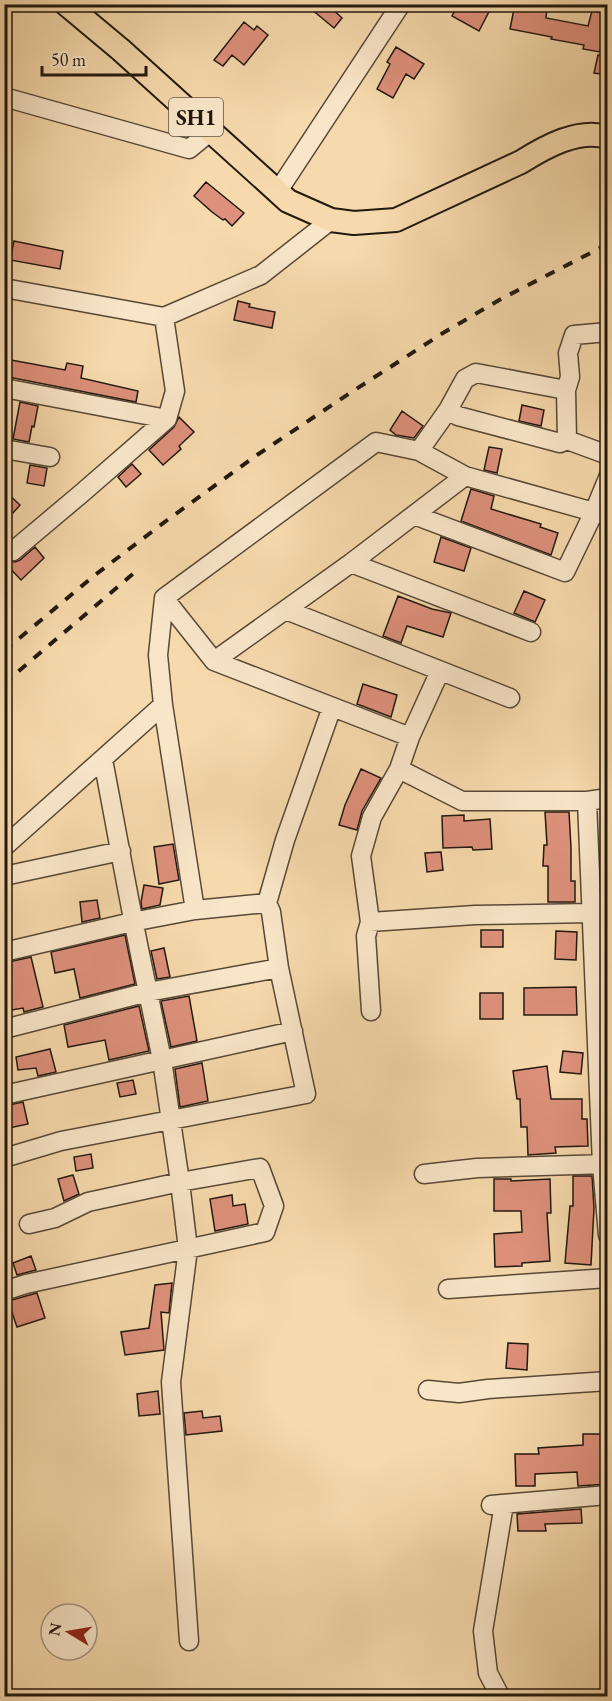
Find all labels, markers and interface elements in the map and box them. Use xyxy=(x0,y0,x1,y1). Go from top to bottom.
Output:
scale bar xyxy=(42,39,146,77)
text: 50 m xyxy=(51,48,86,71)
road number: SH1 xyxy=(169,98,223,136)
north arrow xyxy=(39,1602,99,1662)
text: N xyxy=(43,1621,66,1638)

